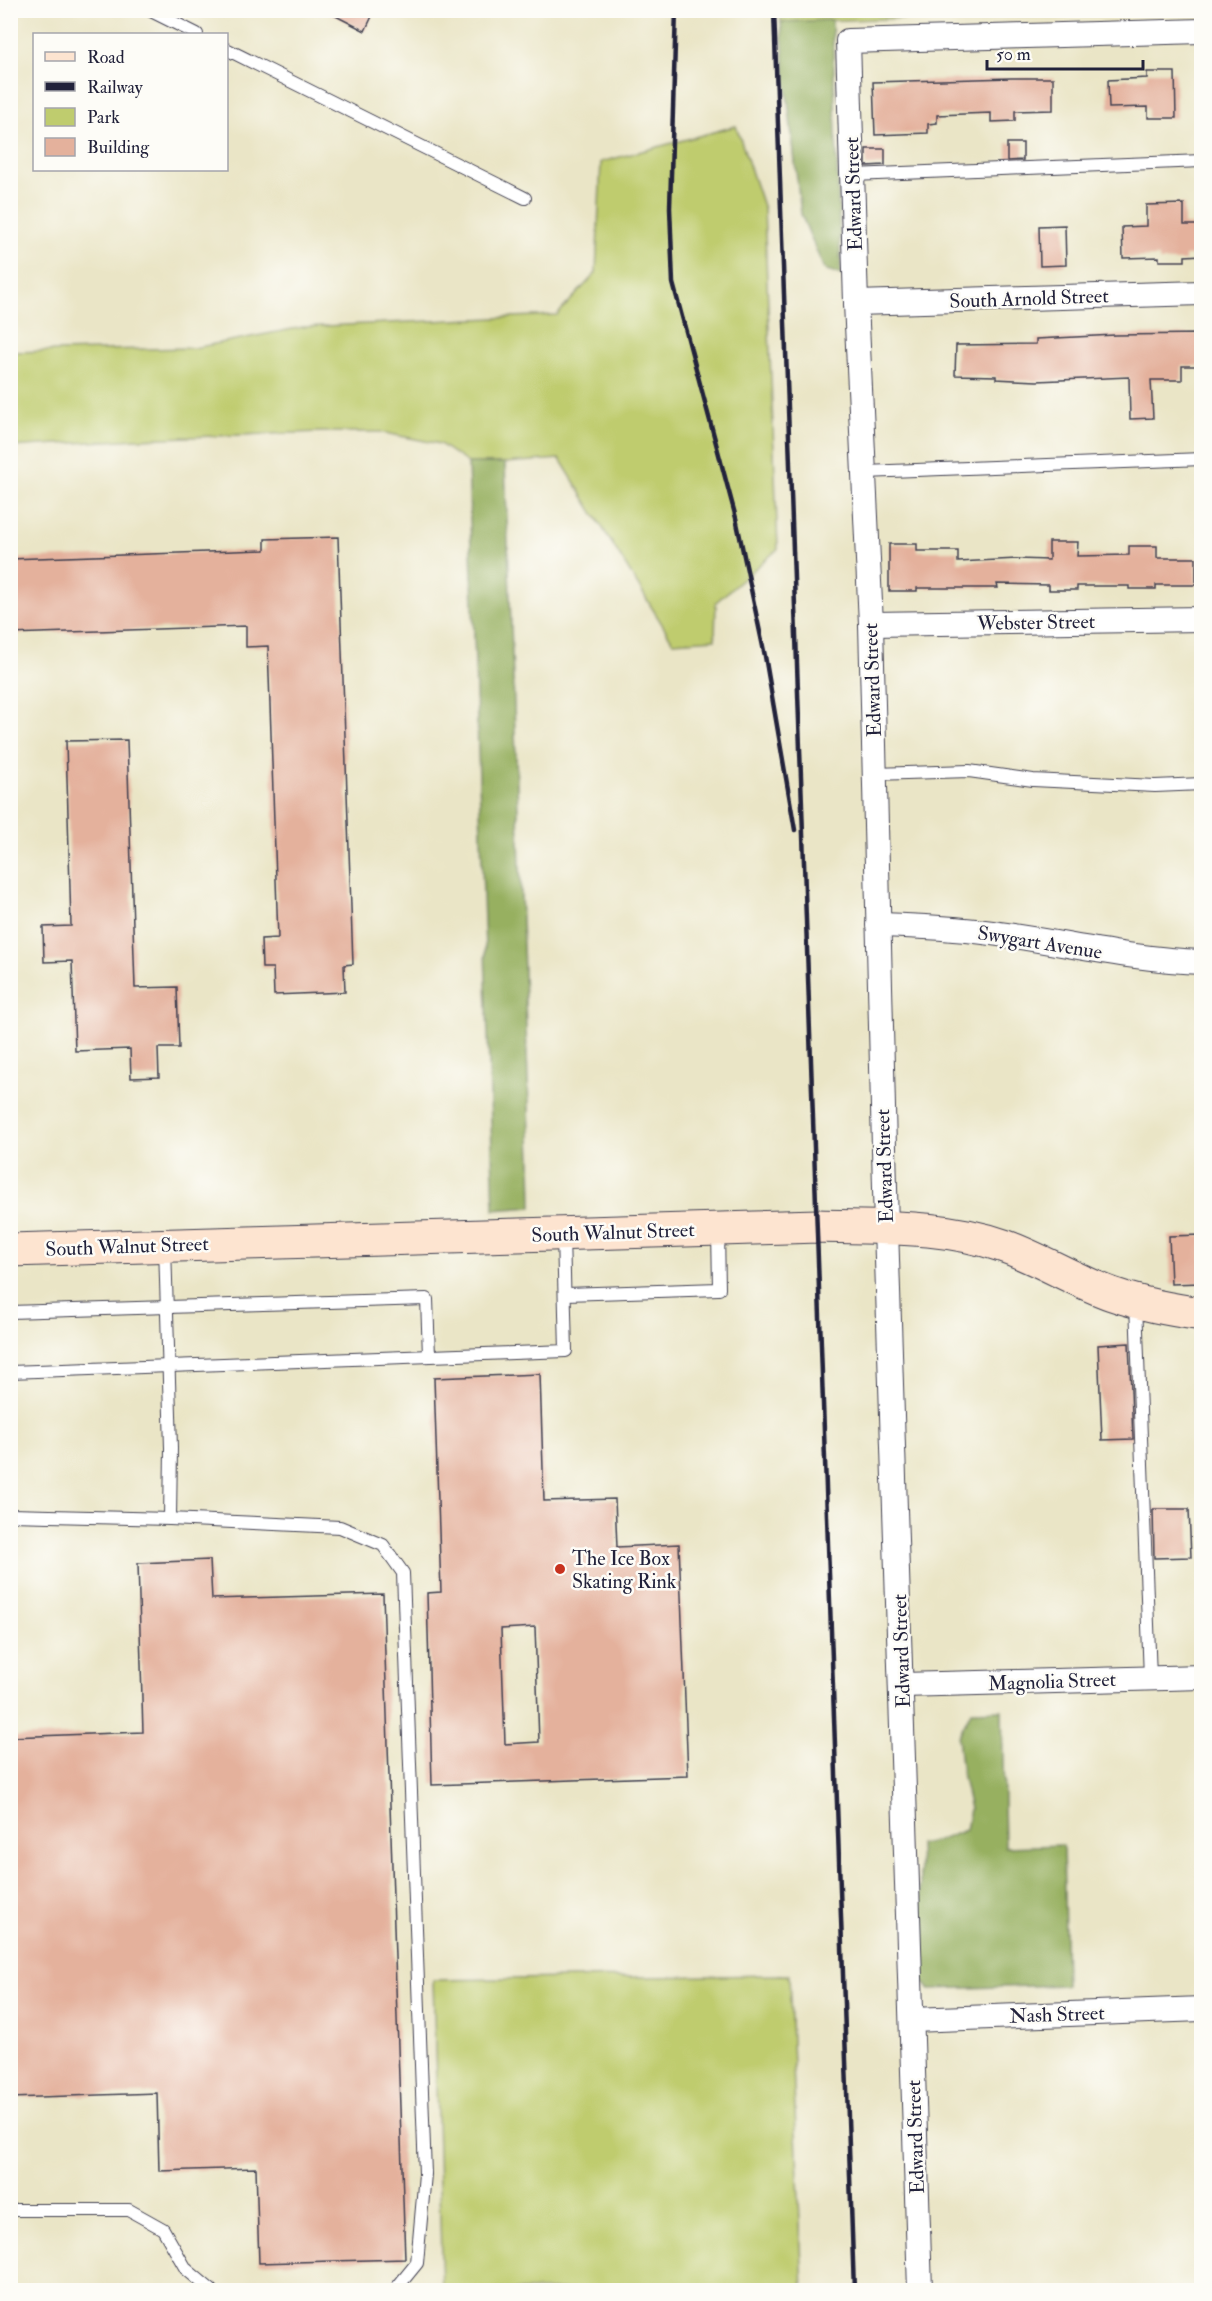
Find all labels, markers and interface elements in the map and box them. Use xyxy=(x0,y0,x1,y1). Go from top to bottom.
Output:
legend xyxy=(33,33,228,171)
scale bar xyxy=(987,33,1143,71)
text: 50 m xyxy=(996,43,1031,66)
text: Road xyxy=(87,46,125,69)
text: Railway xyxy=(87,76,144,99)
text: Park xyxy=(87,106,120,129)
text: Building xyxy=(87,136,150,159)
street label: Edward Street xyxy=(839,136,868,252)
street label: South Arnold Street xyxy=(949,283,1110,314)
street label: Webster Street xyxy=(976,609,1096,636)
street label: Edward Street xyxy=(858,622,887,738)
street label: Swygart Avenue xyxy=(976,920,1104,965)
street label: Edward Street xyxy=(870,1108,899,1224)
street label: South Walnut Street xyxy=(531,1217,696,1248)
street label: South Walnut Street xyxy=(45,1231,210,1262)
place label: The Ice Box Skating Rink xyxy=(572,1546,677,1594)
marker: The Ice Box Skating Rink xyxy=(553,1562,567,1576)
street label: Edward Street xyxy=(887,1593,916,1709)
street label: Magnolia Street xyxy=(988,1667,1117,1696)
street label: Nash Street xyxy=(1009,2000,1106,2029)
street label: Edward Street xyxy=(901,2079,930,2195)

